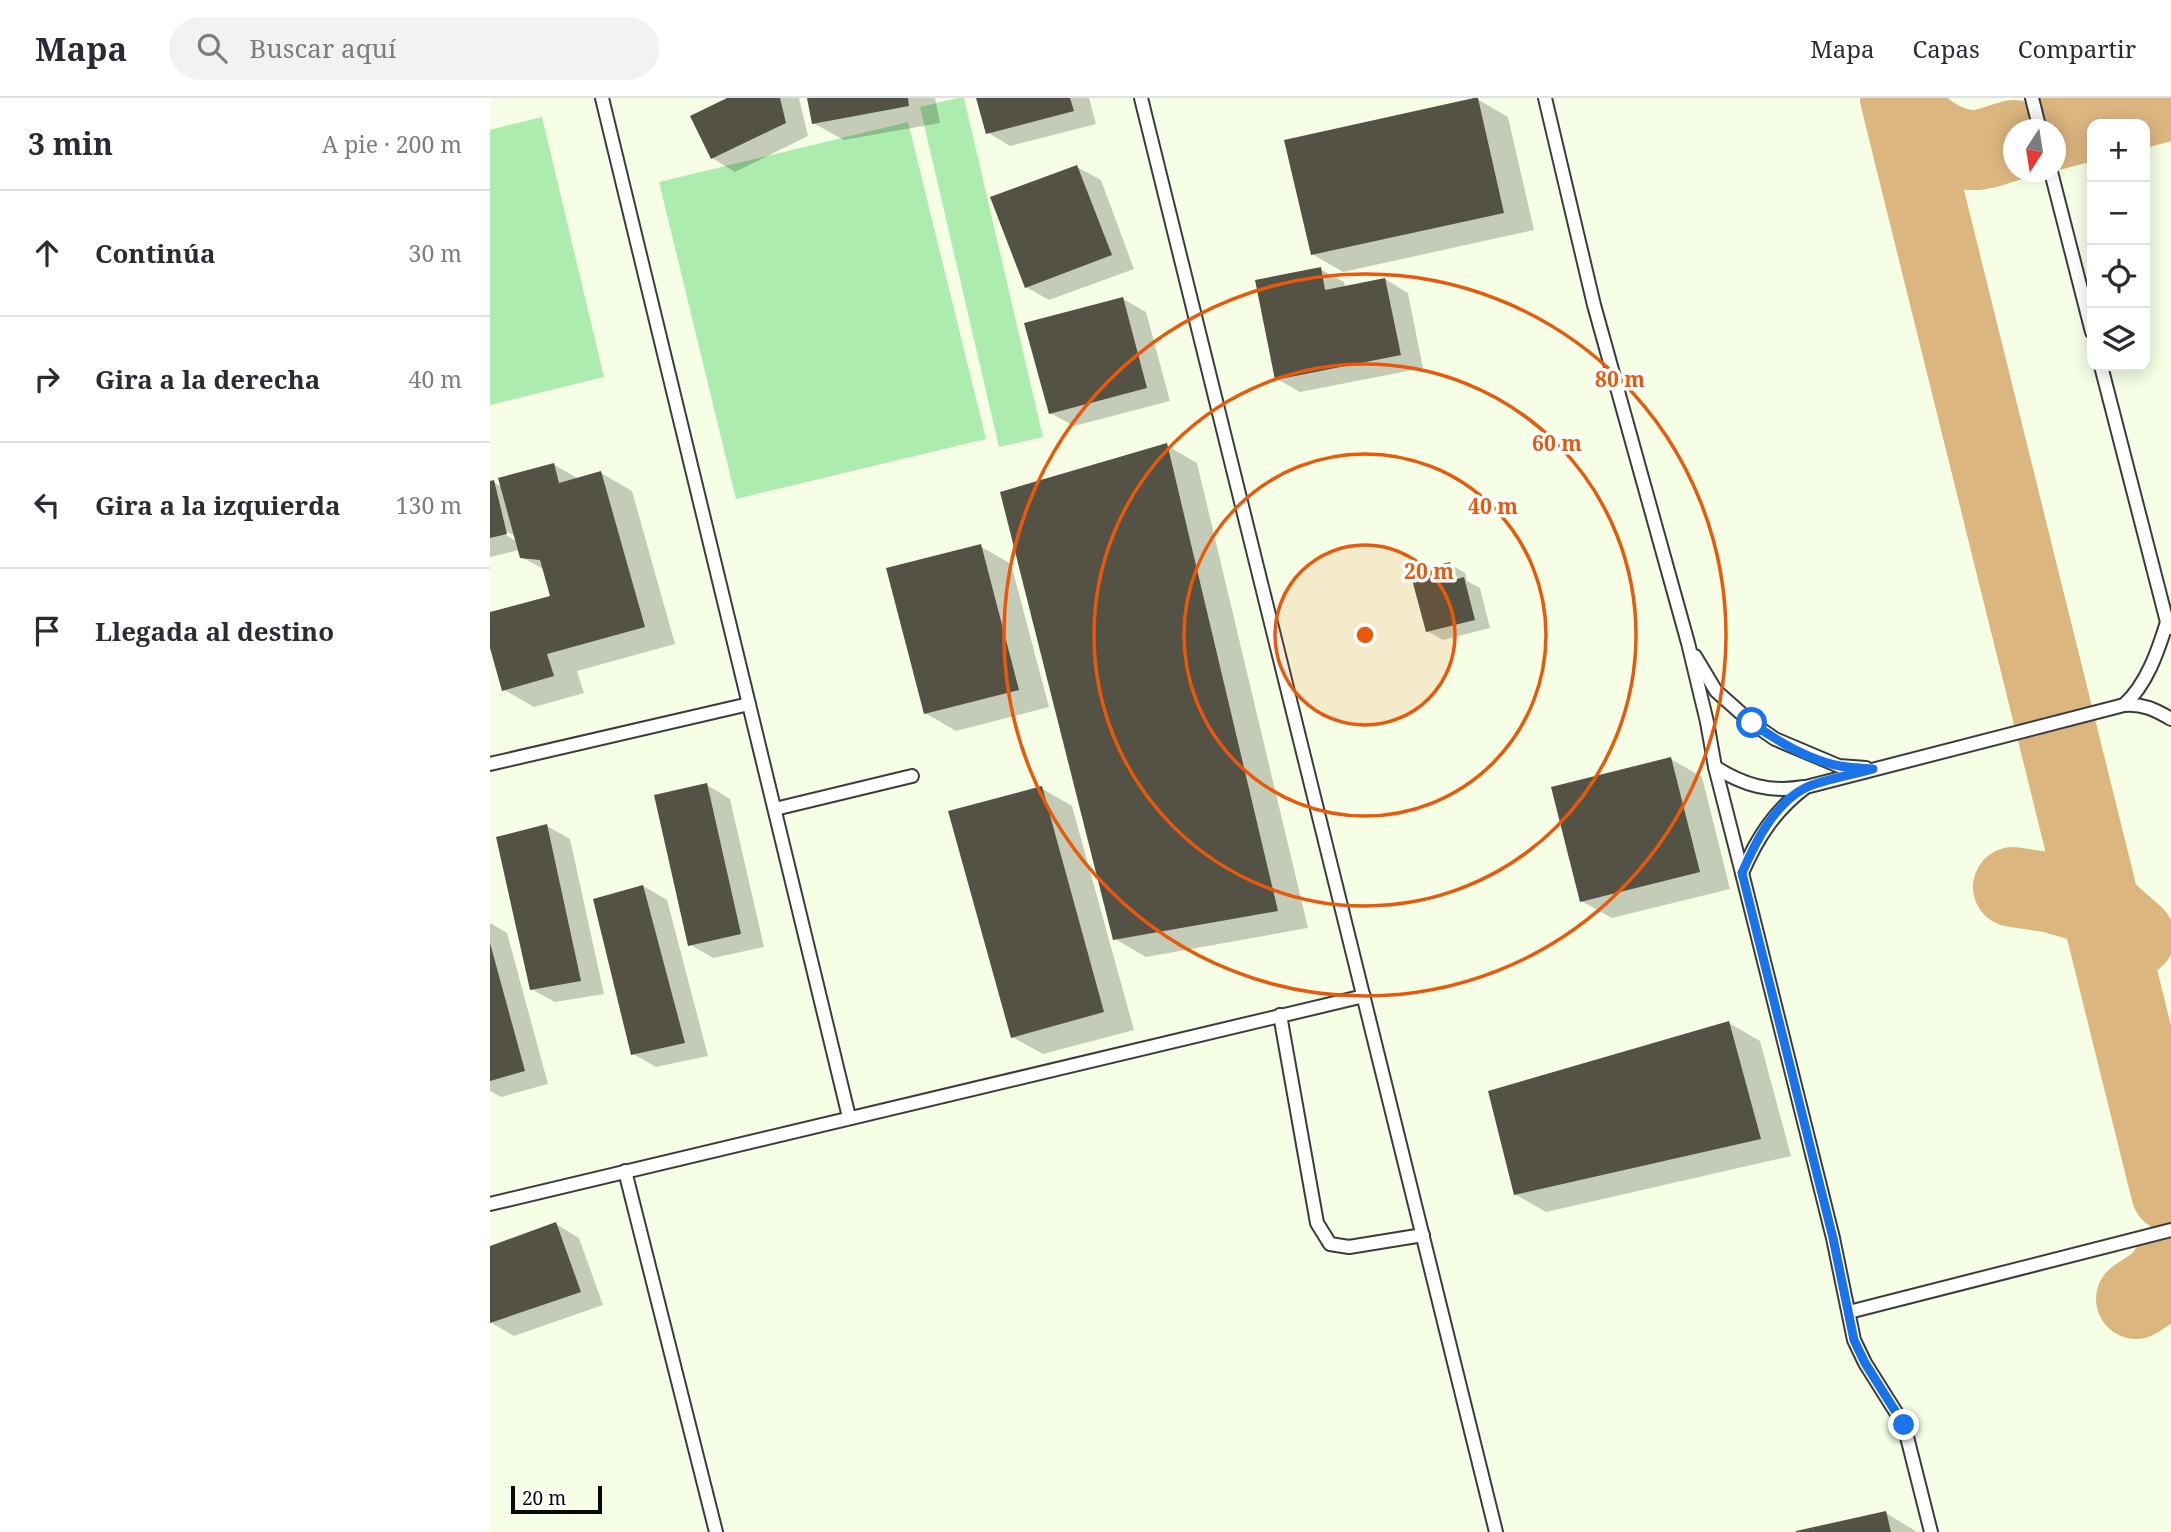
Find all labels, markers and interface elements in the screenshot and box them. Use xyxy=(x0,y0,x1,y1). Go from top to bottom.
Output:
search box xyxy=(169,17,659,80)
text: Mapa xyxy=(35,26,127,71)
icon: search xyxy=(193,29,231,67)
text: Buscar aquí xyxy=(249,30,396,66)
text: Mapa xyxy=(1810,32,1874,65)
text: Capas xyxy=(1912,32,1980,65)
text: Compartir xyxy=(2018,32,2136,65)
north arrow xyxy=(2003,119,2066,182)
map controls xyxy=(2087,119,2150,371)
button: + xyxy=(2087,119,2150,182)
text: 3 min xyxy=(28,123,113,164)
text: A pie · 200 m xyxy=(322,128,462,160)
button: − xyxy=(2087,182,2150,245)
icon: ahead xyxy=(28,234,66,272)
text: Continúa xyxy=(95,235,216,271)
text: 30 m xyxy=(409,237,462,269)
button: locate xyxy=(2087,245,2150,308)
button: layers xyxy=(2087,308,2150,371)
icon: right xyxy=(28,360,66,398)
text: Gira a la derecha xyxy=(95,361,320,397)
text: 40 m xyxy=(409,363,462,395)
text: 80 m xyxy=(1595,365,1645,393)
text: 60 m xyxy=(1532,429,1582,457)
icon: left xyxy=(28,486,66,524)
text: Gira a la izquierda xyxy=(95,487,341,523)
text: 130 m xyxy=(396,489,462,521)
text: 40 m xyxy=(1468,492,1518,520)
text: 20 m xyxy=(1404,557,1454,585)
icon: arrive xyxy=(28,612,66,650)
text: Llegada al destino xyxy=(95,613,334,649)
centre of rings xyxy=(1353,623,1377,647)
route start xyxy=(1736,707,1767,738)
route end xyxy=(1888,1409,1919,1440)
scale bar xyxy=(511,1483,602,1515)
text: 20 m xyxy=(522,1485,566,1511)

